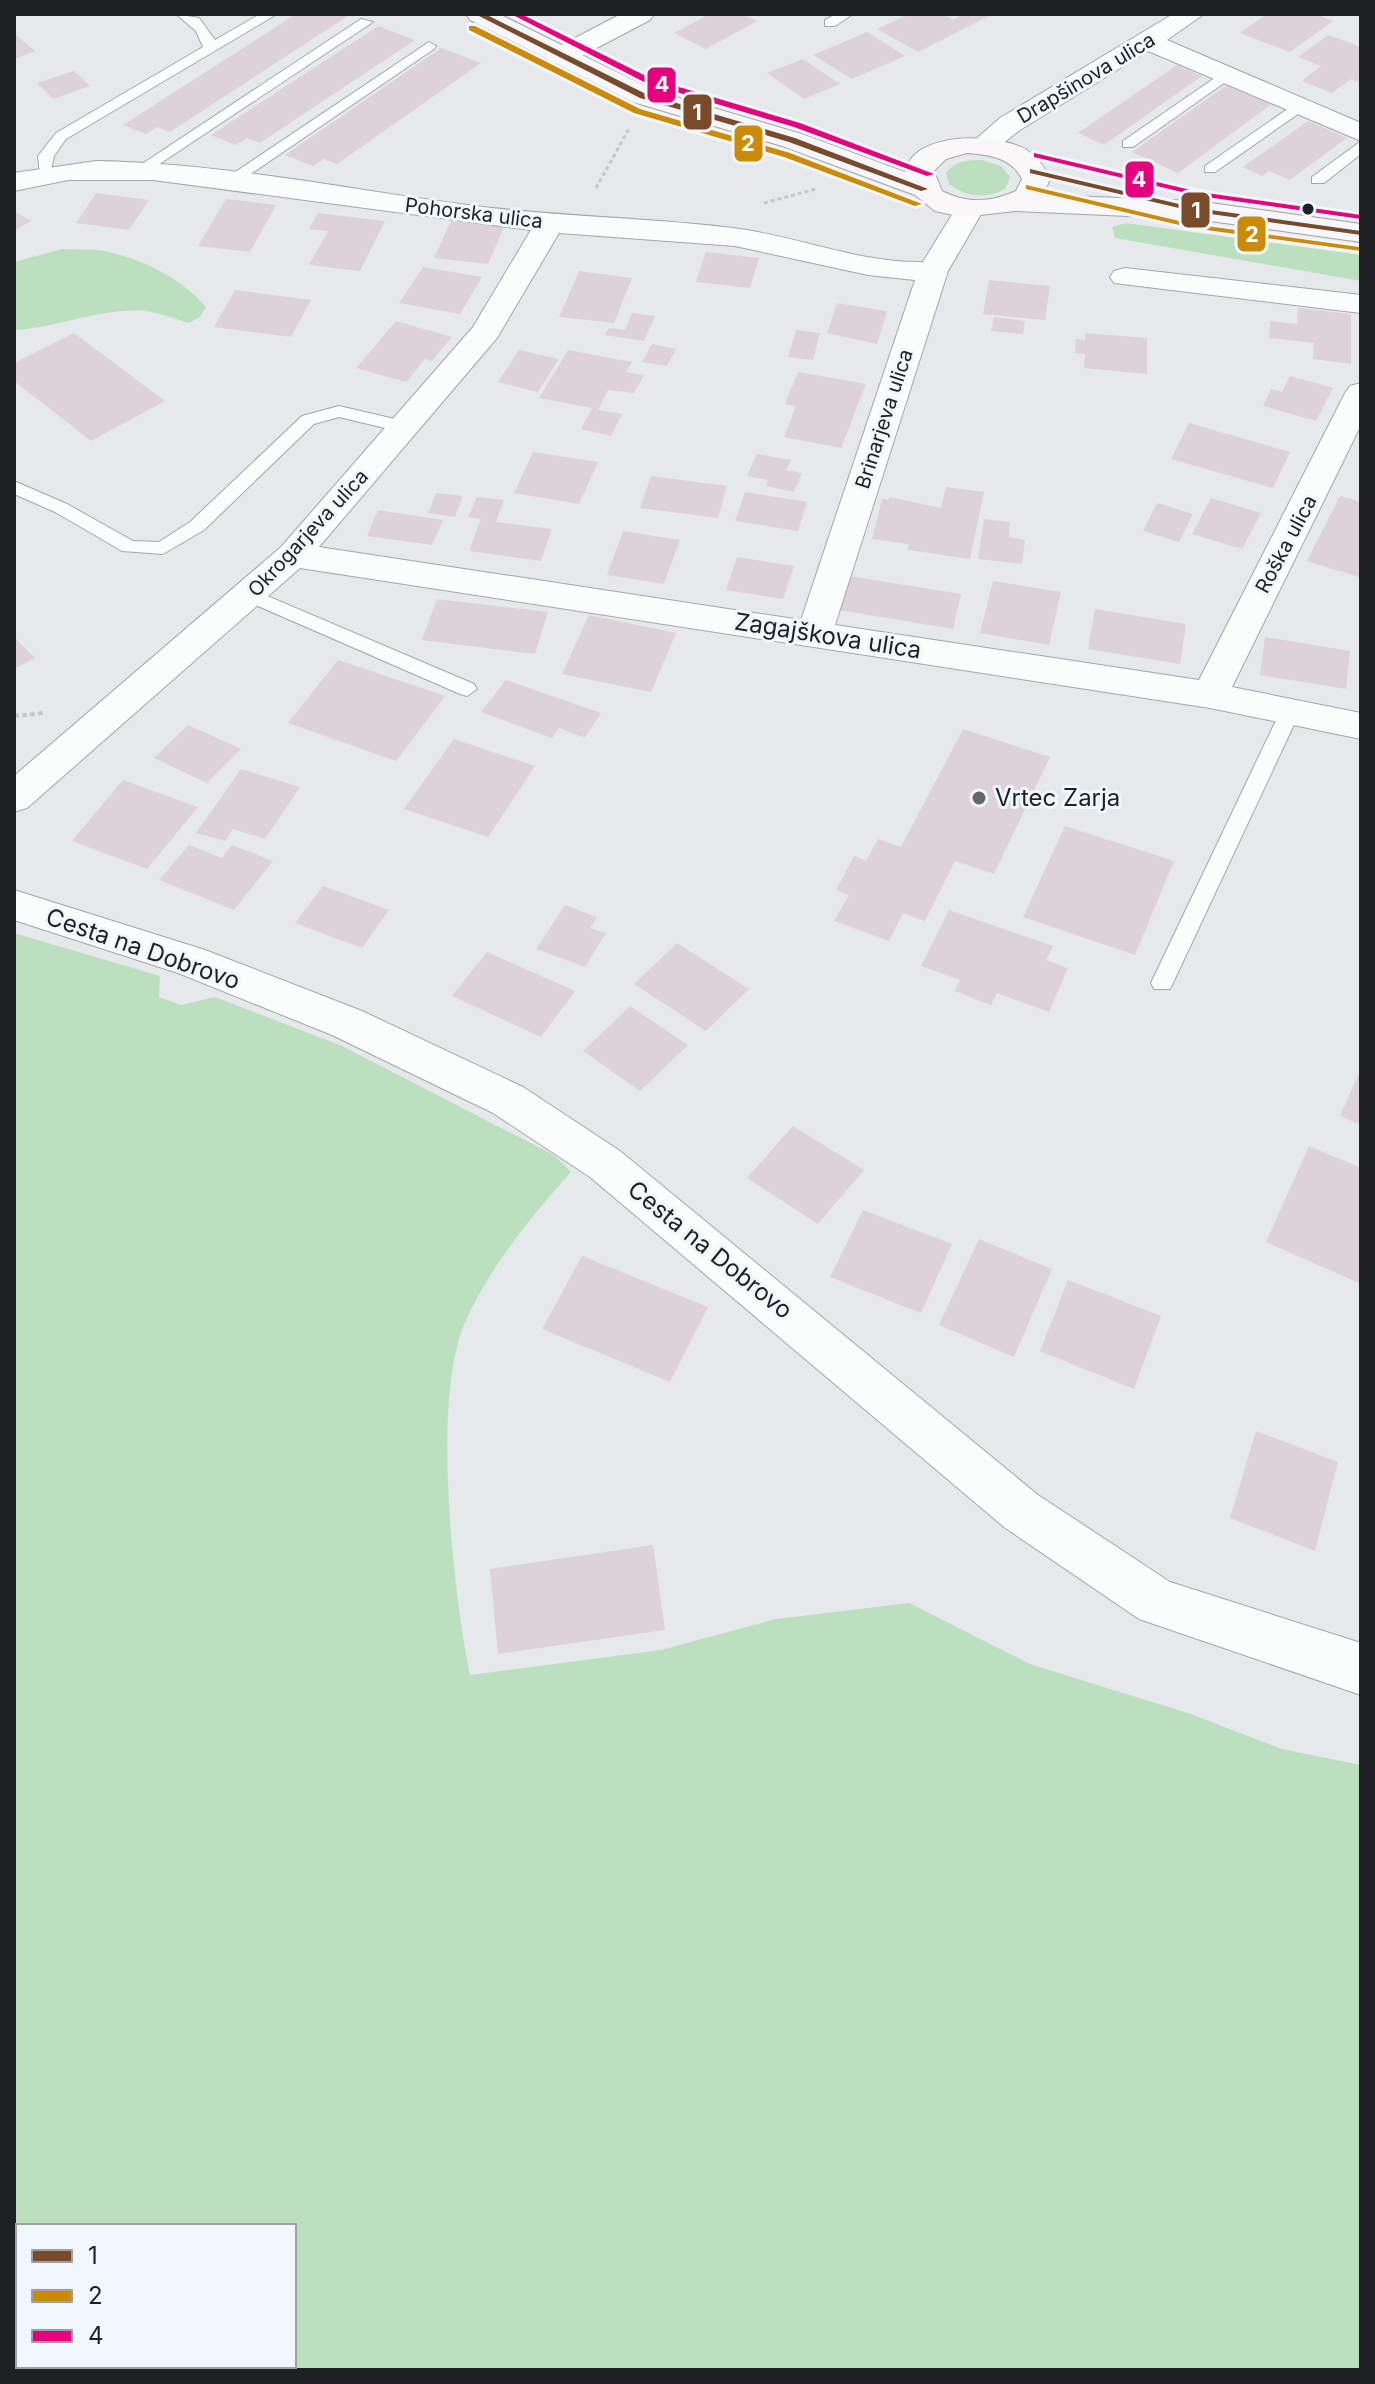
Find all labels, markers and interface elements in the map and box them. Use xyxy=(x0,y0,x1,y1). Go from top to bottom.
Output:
street label: Drapšinova ulica xyxy=(1013,27,1159,129)
line badge: 4 xyxy=(646,66,677,104)
text: 4 xyxy=(655,71,669,97)
line badge: 1 xyxy=(682,93,713,131)
text: 1 xyxy=(692,99,702,125)
line badge: 2 xyxy=(733,124,764,163)
text: 2 xyxy=(741,130,755,156)
line badge: 4 xyxy=(1124,160,1155,199)
text: 4 xyxy=(1132,166,1146,192)
line badge: 1 xyxy=(1180,191,1211,229)
street label: Pohorska ulica xyxy=(404,193,544,233)
text: 1 xyxy=(1191,197,1201,223)
unlabelled marker xyxy=(1300,201,1316,217)
line badge: 2 xyxy=(1236,215,1267,253)
text: 2 xyxy=(1245,221,1259,247)
street label: Brinarjeva ulica xyxy=(850,346,918,492)
street label: Okrogarjeva ulica xyxy=(243,464,373,602)
street label: Roška ulica xyxy=(1250,491,1322,597)
street label: Zagajškova ulica xyxy=(733,606,924,665)
place label: Vrtec Zarja xyxy=(995,783,1120,812)
marker: Vrtec Zarja xyxy=(970,789,988,807)
street label: Cesta na Dobrovo xyxy=(42,902,244,995)
street label: Cesta na Dobrovo xyxy=(622,1174,798,1325)
legend xyxy=(16,2224,296,2368)
text: 1 xyxy=(88,2241,98,2270)
text: 2 xyxy=(88,2281,103,2310)
text: 4 xyxy=(88,2321,104,2350)

